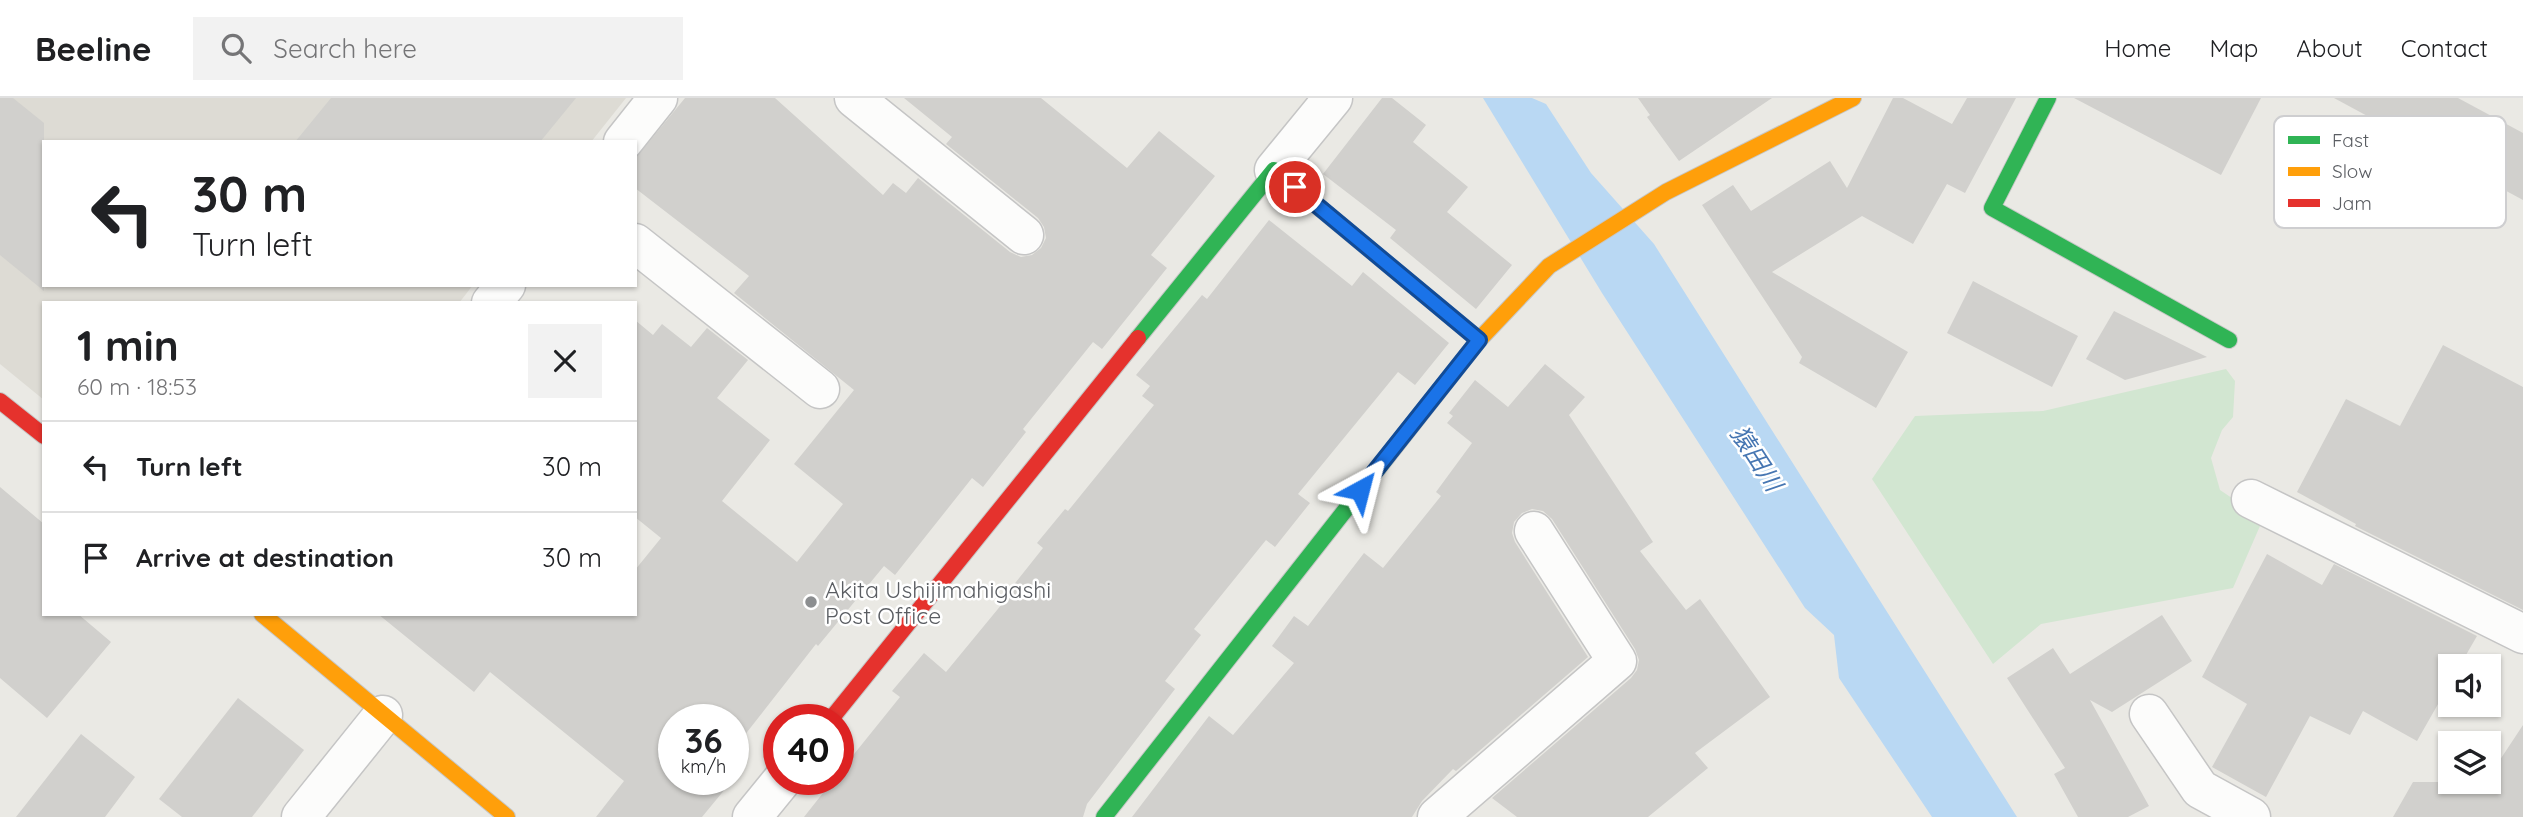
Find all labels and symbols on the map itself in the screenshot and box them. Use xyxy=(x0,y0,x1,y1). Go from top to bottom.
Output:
legend xyxy=(2274,116,2506,228)
text: Fast xyxy=(2332,128,2369,152)
pin xyxy=(1265,157,1325,217)
text: Slow xyxy=(2332,159,2373,183)
text: Jam xyxy=(2332,191,2372,215)
water label: 猿田川 xyxy=(1725,420,1791,499)
position arrow xyxy=(1323,453,1397,527)
place label: Akita Ushijimahigashi Post Office xyxy=(825,575,1051,630)
marker: Akita Ushijimahigashi Post Office xyxy=(803,594,819,610)
speed limit sign: 40 xyxy=(763,704,854,795)

